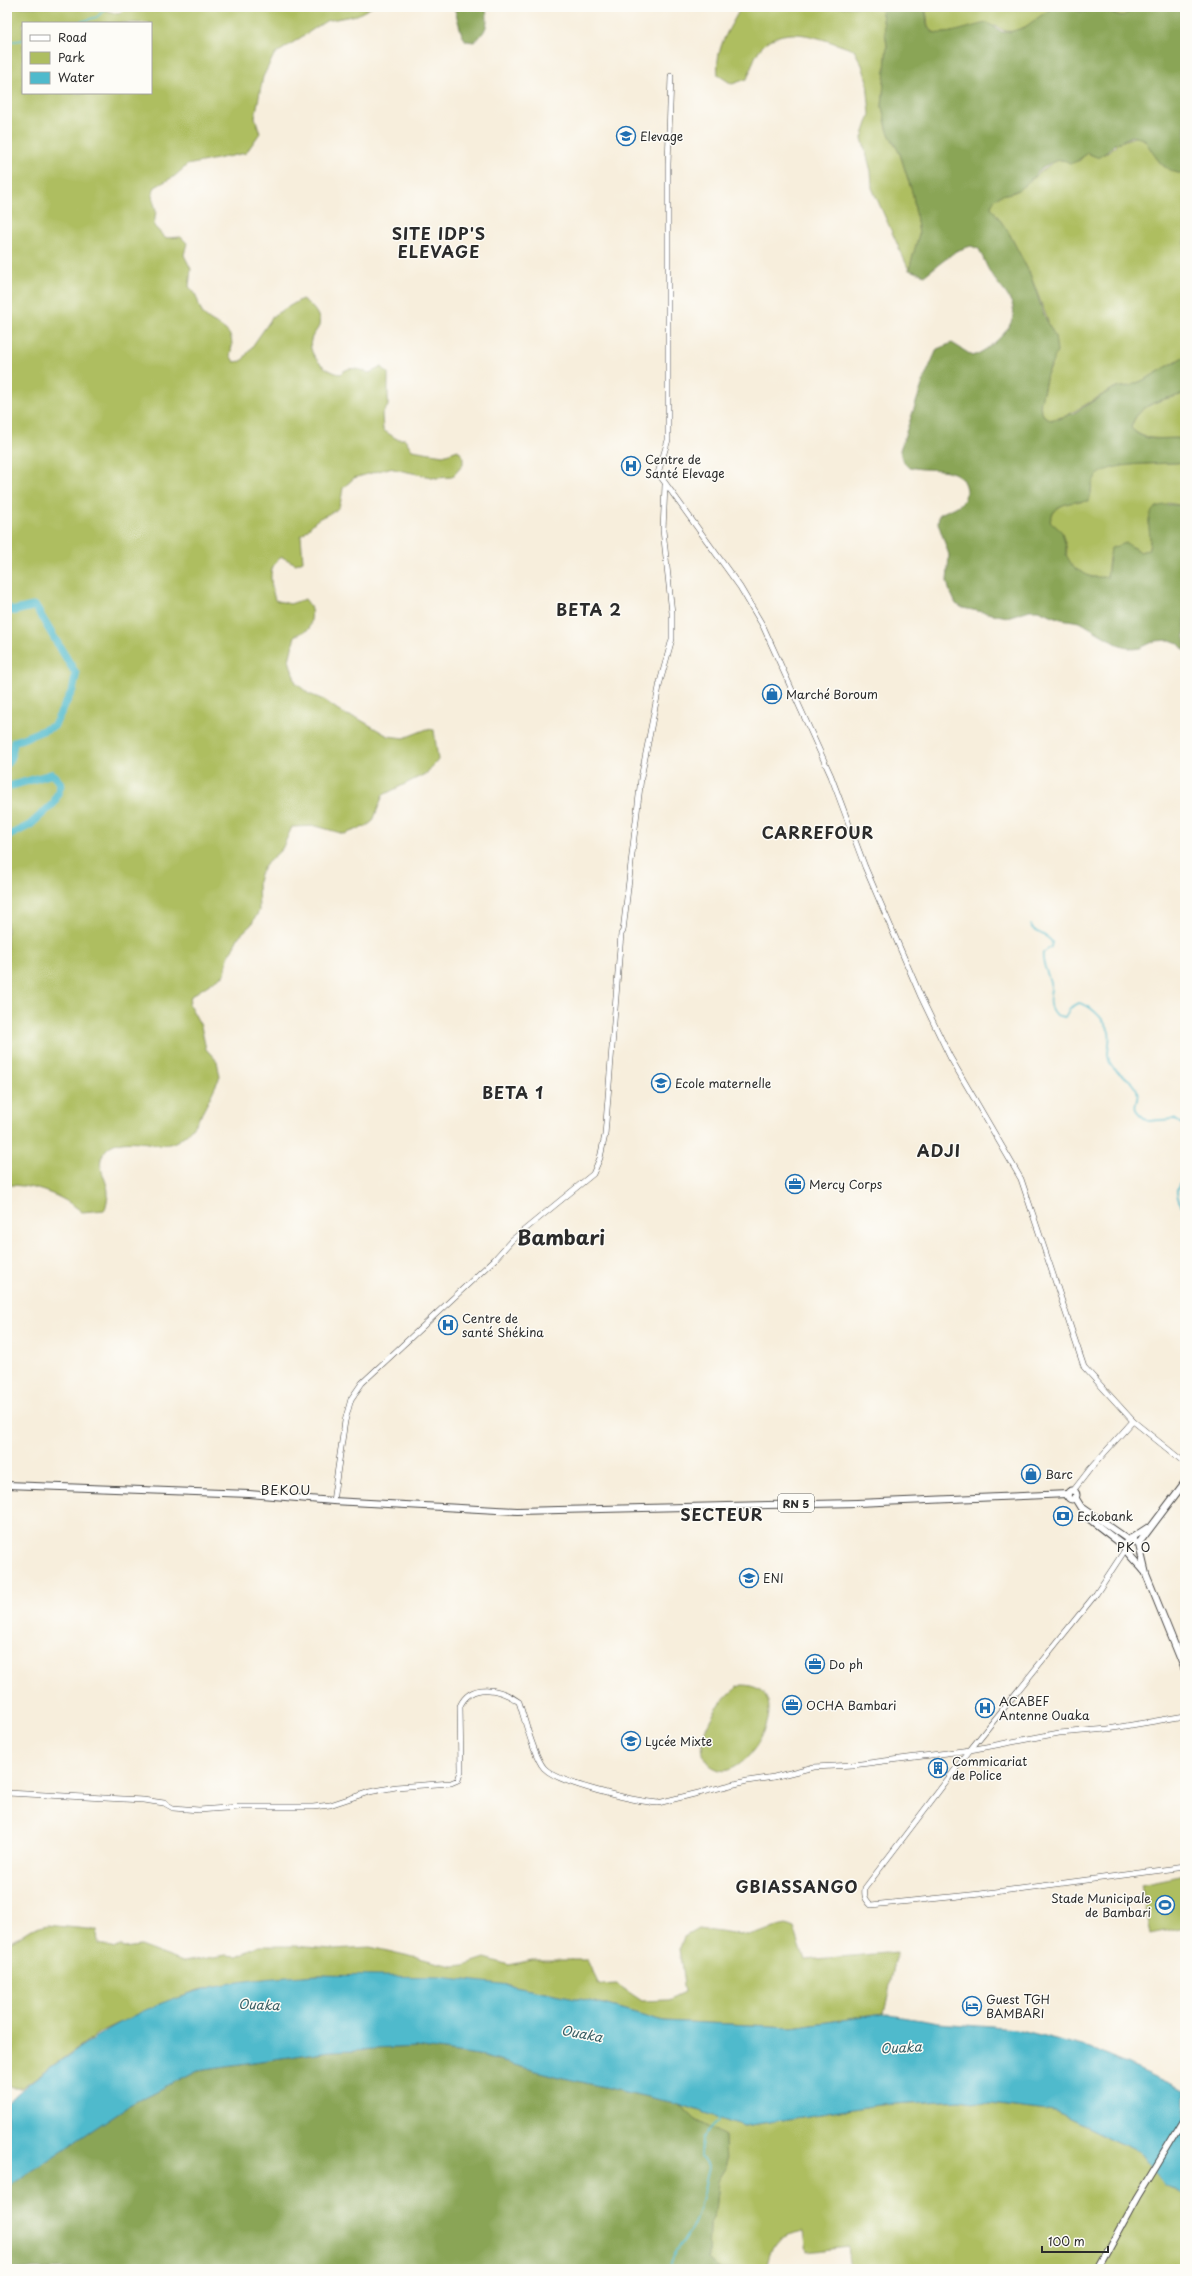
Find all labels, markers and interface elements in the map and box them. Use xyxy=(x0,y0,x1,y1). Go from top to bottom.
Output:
legend xyxy=(22,22,152,94)
text: Road xyxy=(58,28,87,46)
text: Park xyxy=(58,48,85,66)
text: Water xyxy=(58,68,95,86)
school or university icon: Elevage xyxy=(615,125,637,147)
place label: Elevage xyxy=(640,127,683,145)
district label: SITE IDP'S ELEVAGE xyxy=(392,221,486,263)
place label: Centre de Santé Elevage xyxy=(645,450,725,482)
hospital icon: Centre de Santé Elevage xyxy=(620,455,642,477)
district label: BETA 2 xyxy=(556,597,622,621)
shop icon: Marché Boroum xyxy=(761,683,783,705)
place label: Marché Boroum xyxy=(786,685,878,703)
district label: CARREFOUR xyxy=(762,820,874,844)
school or university icon: Ecole maternelle xyxy=(650,1072,672,1094)
place label: Ecole maternelle xyxy=(675,1074,772,1092)
district label: BETA 1 xyxy=(482,1080,544,1104)
district label: ADJI xyxy=(917,1138,961,1162)
office icon: Mercy Corps xyxy=(784,1173,806,1195)
place label: Mercy Corps xyxy=(809,1175,883,1193)
district label: Bambari xyxy=(517,1222,605,1252)
place label: Centre de santé Shékina xyxy=(462,1309,544,1341)
hospital icon: Centre de santé Shékina xyxy=(437,1314,459,1336)
shop icon: Barc xyxy=(1020,1463,1042,1485)
place label: Barc xyxy=(1045,1465,1073,1483)
district label: BEKOU xyxy=(261,1480,311,1499)
road number: RN 5 xyxy=(778,1494,814,1512)
district label: SECTEUR xyxy=(680,1502,764,1526)
bank icon: Eckobank xyxy=(1052,1505,1074,1527)
place label: Eckobank xyxy=(1077,1507,1133,1525)
district label: PK 0 xyxy=(1117,1537,1151,1556)
school or university icon: ENI xyxy=(738,1567,760,1589)
place label: ENI xyxy=(763,1569,784,1587)
office icon: Do ph xyxy=(804,1653,826,1675)
place label: Do ph xyxy=(829,1655,863,1673)
place label: ACABEF Antenne Ouaka xyxy=(999,1692,1090,1724)
office icon: OCHA Bambari xyxy=(781,1694,803,1716)
place label: OCHA Bambari xyxy=(806,1696,897,1714)
hospital icon: ACABEF Antenne Ouaka xyxy=(974,1697,996,1719)
school or university icon: Lycée Mixte xyxy=(620,1730,642,1752)
place label: Lycée Mixte xyxy=(645,1732,712,1750)
place label: Commicariat de Police xyxy=(952,1752,1027,1784)
building icon: Commicariat de Police xyxy=(927,1757,949,1779)
district label: GBIASSANGO xyxy=(735,1874,859,1898)
place label: Stade Municipale de Bambari xyxy=(1051,1889,1151,1921)
sports icon: Stade Municipale de Bambari xyxy=(1154,1894,1176,1916)
place label: Guest TGH BAMBARI xyxy=(986,1990,1050,2022)
water label: Ouaka xyxy=(238,1994,281,2014)
hotel icon: Guest TGH BAMBARI xyxy=(961,1995,983,2017)
water label: Ouaka xyxy=(560,2020,605,2046)
water label: Ouaka xyxy=(880,2036,923,2058)
scale bar xyxy=(1042,2228,1108,2254)
text: 100 m xyxy=(1048,2232,1085,2250)

